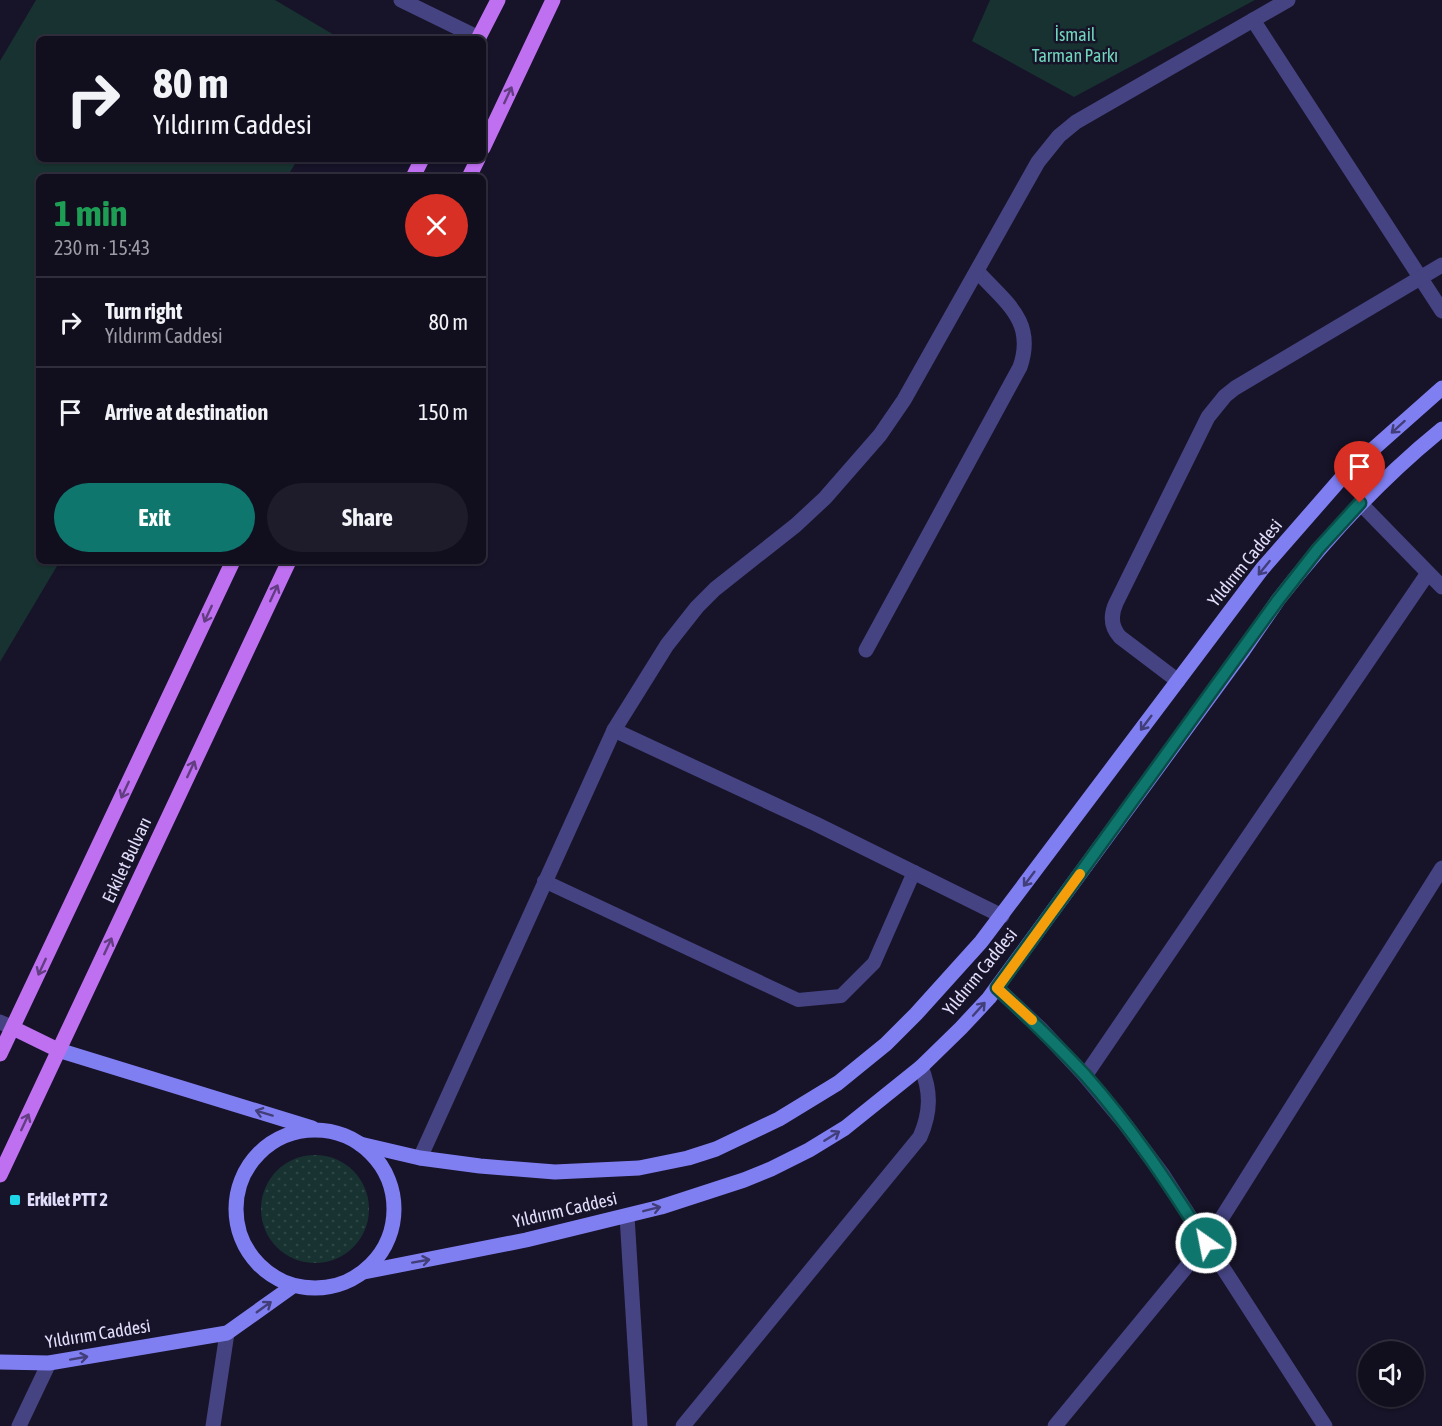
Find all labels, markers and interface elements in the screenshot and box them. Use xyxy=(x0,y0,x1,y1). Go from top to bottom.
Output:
park label: İsmail Tarman Parkı xyxy=(1032,24,1118,66)
text: 80 m xyxy=(153,59,228,107)
icon: right xyxy=(54,60,132,138)
one-way arrow xyxy=(502,87,514,105)
text: Yıldırım Caddesi xyxy=(153,109,312,140)
text: 1 min xyxy=(54,192,128,234)
button: close xyxy=(405,194,468,257)
text: 230 m · 15:43 xyxy=(54,236,150,259)
text: Turn right xyxy=(105,298,182,324)
icon: right xyxy=(54,306,87,339)
text: 80 m xyxy=(428,309,468,335)
text: Yıldırım Caddesi xyxy=(105,324,223,347)
icon: arrive xyxy=(54,396,87,429)
text: Arrive at destination xyxy=(105,399,268,425)
text: 150 m xyxy=(418,399,468,425)
one-way arrow xyxy=(1391,420,1406,434)
pin xyxy=(1334,441,1385,503)
icon: arrive xyxy=(1343,450,1376,483)
button: Exit xyxy=(54,483,255,552)
button: Share xyxy=(267,483,468,552)
street label: Yıldırım Caddesi xyxy=(1203,515,1286,610)
one-way arrow xyxy=(1257,559,1270,575)
one-way arrow xyxy=(268,584,280,602)
one-way arrow xyxy=(201,604,213,622)
one-way arrow xyxy=(1140,715,1153,731)
one-way arrow xyxy=(185,761,197,779)
one-way arrow xyxy=(118,781,130,799)
street label: Erkilet Bulvarı xyxy=(98,814,155,906)
one-way arrow xyxy=(1023,871,1036,887)
street label: Yıldırım Caddesi xyxy=(938,924,1021,1019)
one-way arrow xyxy=(102,937,114,955)
one-way arrow xyxy=(35,957,47,975)
one-way arrow xyxy=(972,1001,986,1016)
one-way arrow xyxy=(255,1107,274,1118)
one-way arrow xyxy=(19,1114,31,1132)
one-way arrow xyxy=(823,1129,840,1141)
street label: Yıldırım Caddesi xyxy=(511,1187,619,1232)
place label: Erkilet PTT 2 xyxy=(27,1189,108,1210)
marker: Erkilet PTT 2 xyxy=(8,1193,22,1207)
one-way arrow xyxy=(642,1203,661,1215)
position arrow xyxy=(1174,1211,1238,1275)
one-way arrow xyxy=(411,1255,430,1266)
one-way arrow xyxy=(255,1301,271,1313)
street label: Yıldırım Caddesi xyxy=(44,1315,152,1352)
map controls xyxy=(1358,1341,1424,1407)
button: sound xyxy=(1358,1341,1424,1407)
one-way arrow xyxy=(69,1352,88,1363)

